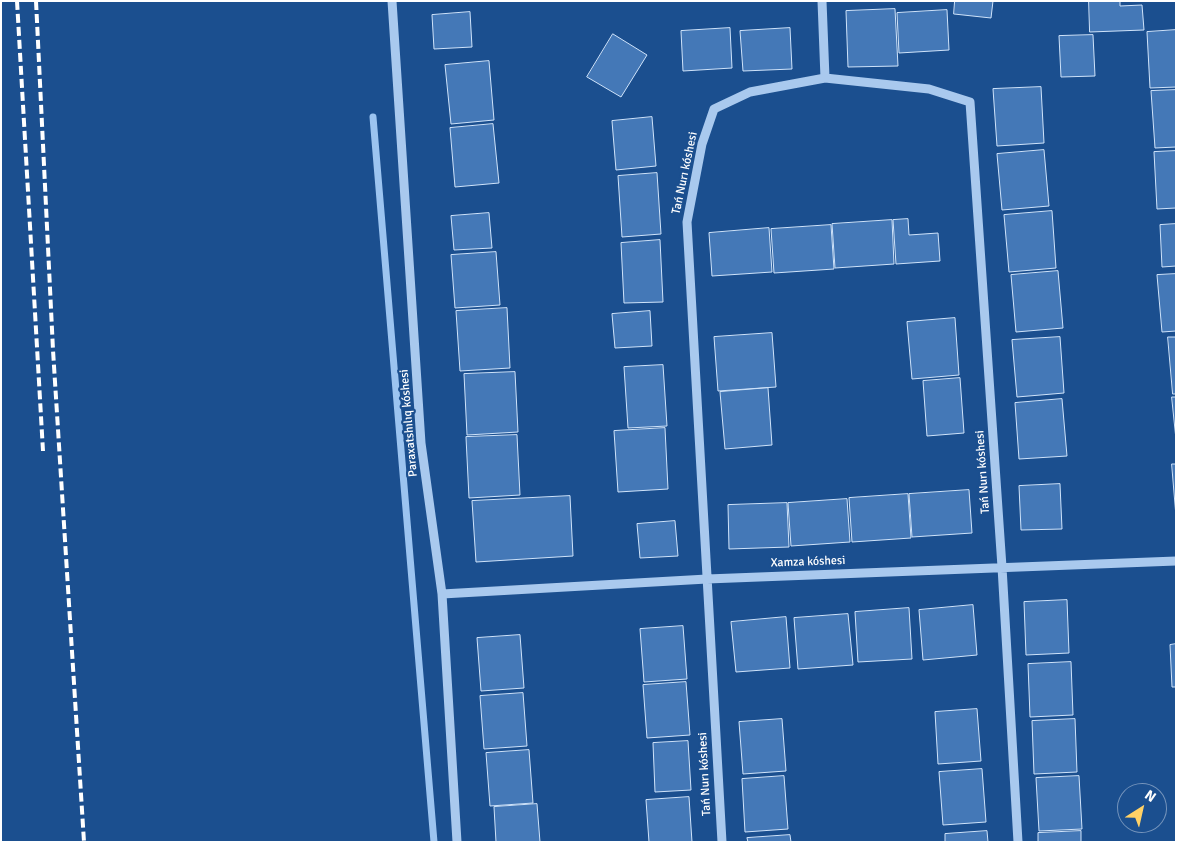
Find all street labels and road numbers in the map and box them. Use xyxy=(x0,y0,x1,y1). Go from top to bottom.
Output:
street label: Tań Nurı kóshesi xyxy=(669,130,701,216)
street label: Paraxatshılıq kóshesi xyxy=(397,369,421,477)
street label: Tań Nurı kóshesi xyxy=(973,430,993,514)
street label: Xamza kóshesi xyxy=(770,553,846,571)
street label: Tań Nurı kóshesi xyxy=(696,732,714,816)

